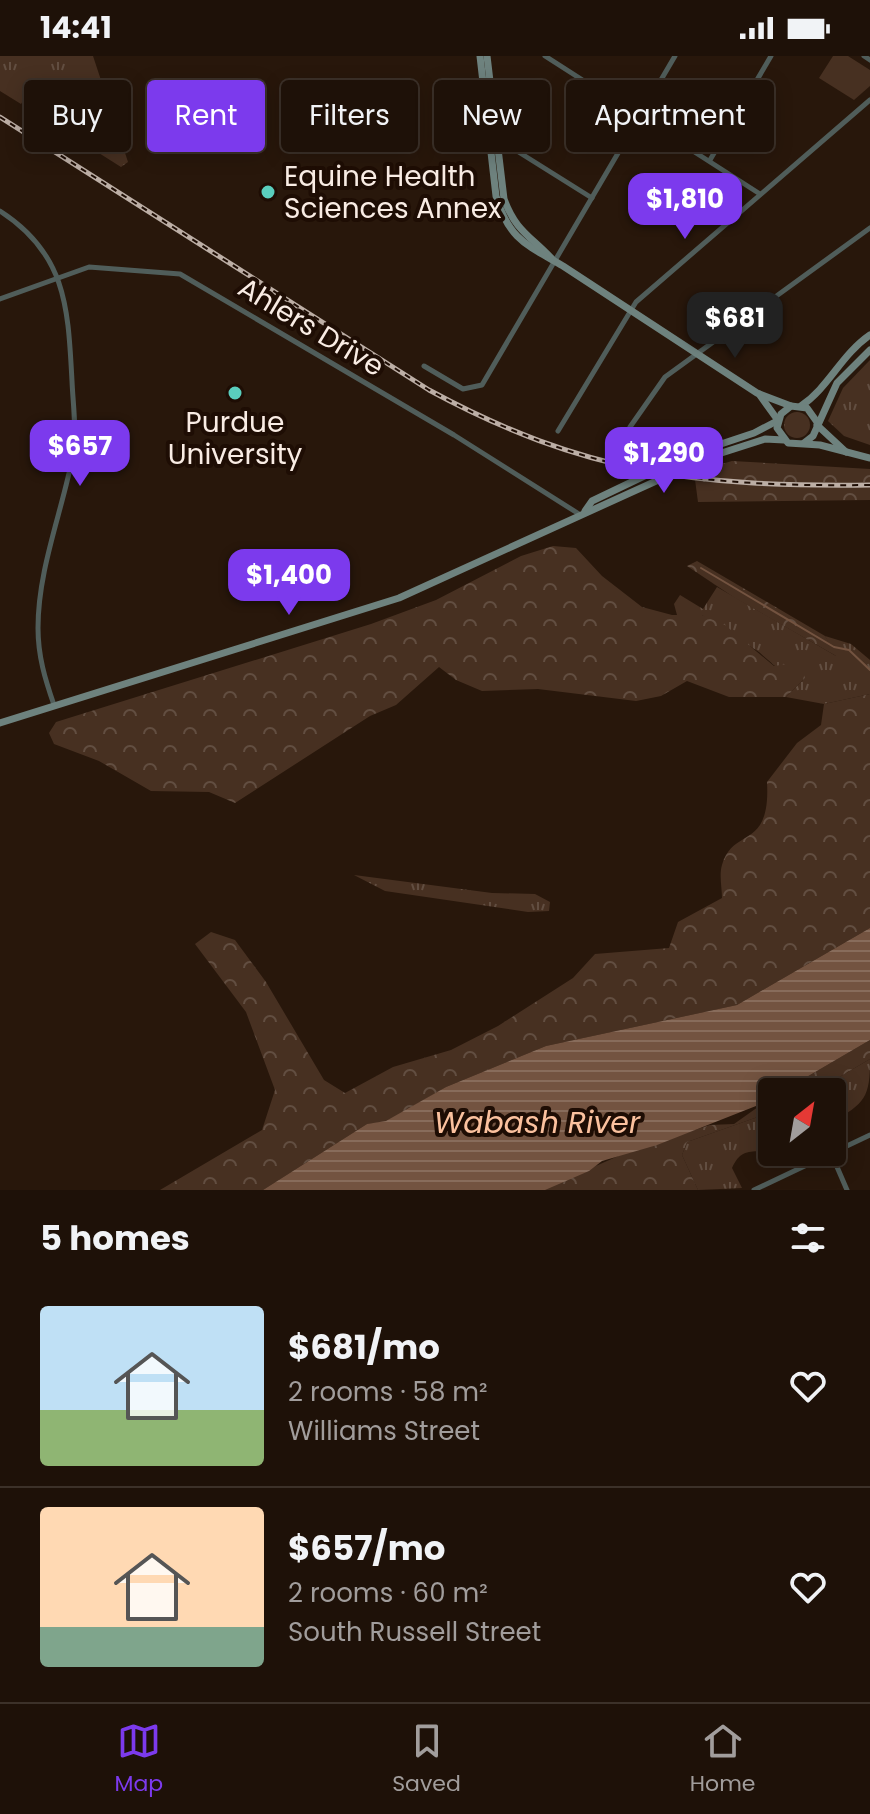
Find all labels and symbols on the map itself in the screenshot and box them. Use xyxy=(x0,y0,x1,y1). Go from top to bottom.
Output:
place label: Equine Health Sciences Annex xyxy=(284,157,502,228)
pin: $1,810 xyxy=(620,173,750,241)
marker: Equine Health Sciences Annex xyxy=(259,183,277,201)
street label: Ahlers Drive xyxy=(231,268,391,386)
pin: $681 xyxy=(688,292,782,360)
marker: Purdue University xyxy=(226,384,244,402)
place label: Purdue University xyxy=(168,403,303,474)
pin: $657 xyxy=(33,420,127,488)
pin: $1,290 xyxy=(599,427,729,495)
pin: $1,400 xyxy=(224,549,354,617)
north arrow xyxy=(758,1078,846,1166)
water label: Wabash River xyxy=(434,1101,641,1144)

